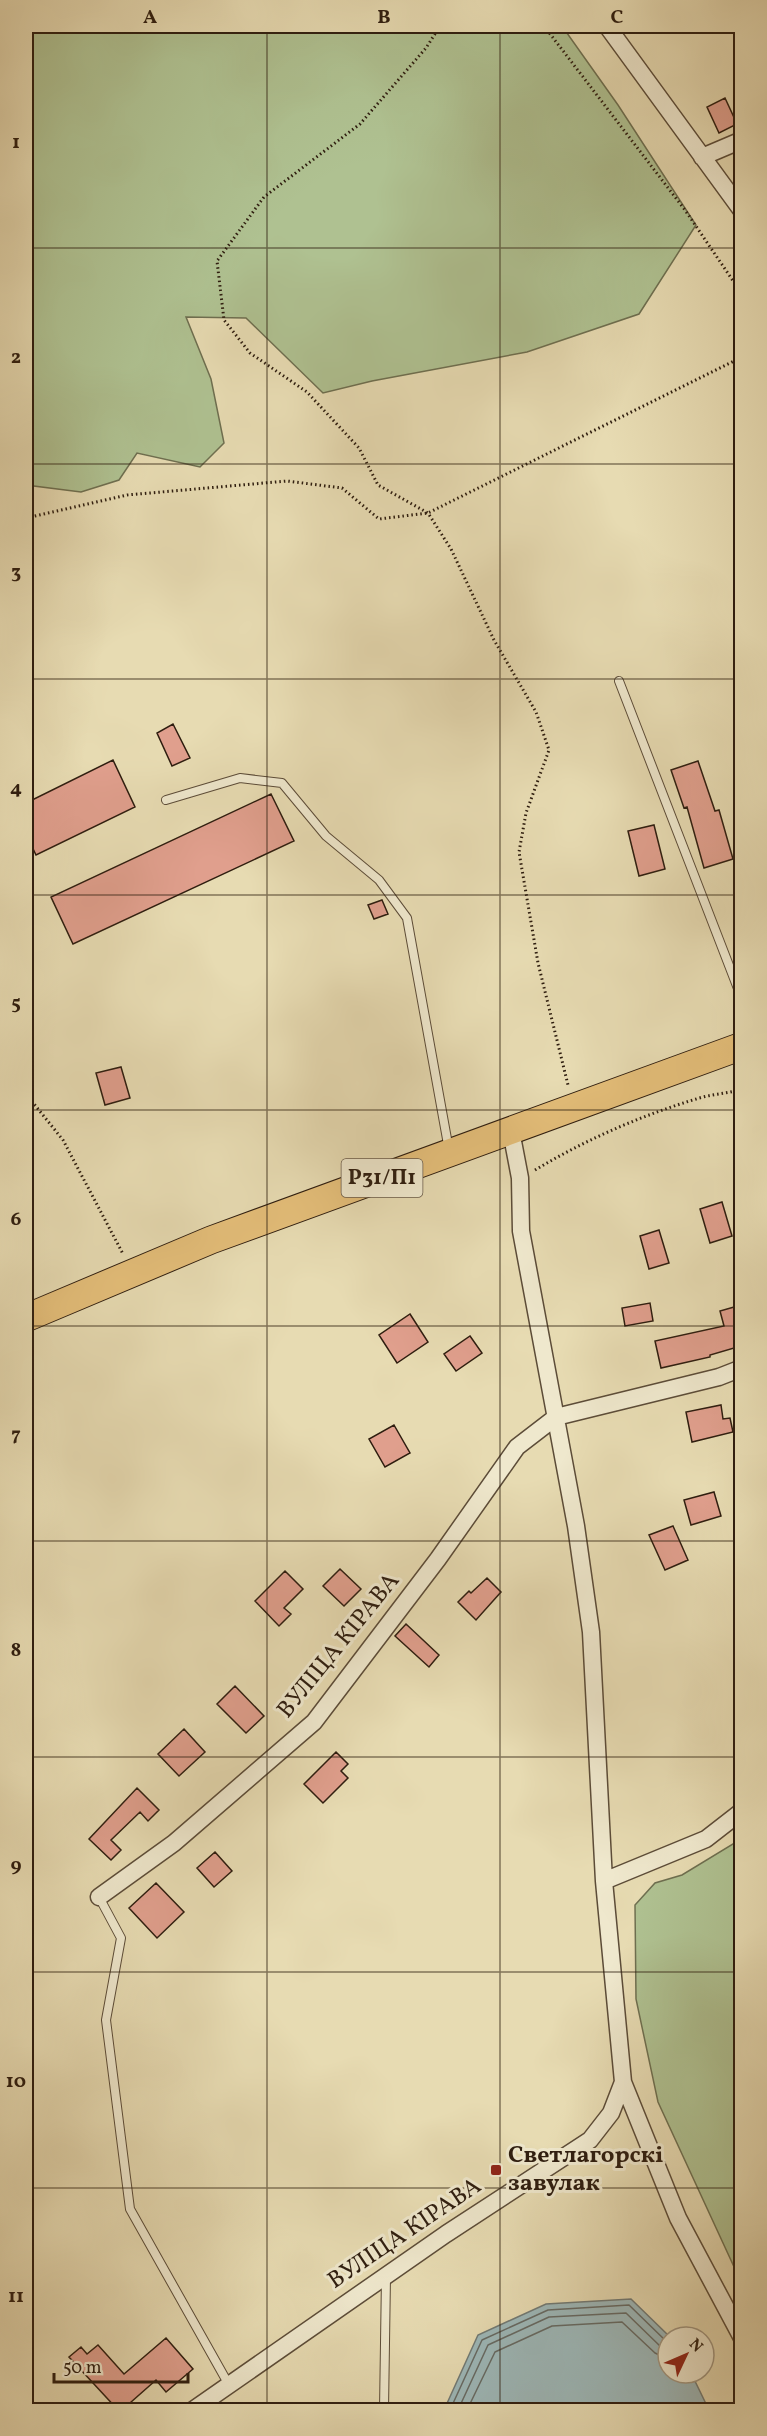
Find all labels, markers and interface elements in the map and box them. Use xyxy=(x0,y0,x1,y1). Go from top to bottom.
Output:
text: A xyxy=(143,4,157,32)
text: B xyxy=(377,4,391,32)
text: C xyxy=(611,4,624,32)
text: 1 xyxy=(12,129,20,157)
text: 2 xyxy=(11,344,21,372)
text: 3 xyxy=(11,559,21,587)
text: 4 xyxy=(10,775,22,803)
text: 5 xyxy=(11,990,21,1018)
road number: Р31/П1 xyxy=(342,1159,422,1197)
text: 6 xyxy=(11,1206,22,1234)
text: 7 xyxy=(11,1421,21,1449)
street label: ВУЛІЦА КІРАВА xyxy=(270,1566,409,1726)
text: 8 xyxy=(11,1637,21,1665)
text: 9 xyxy=(10,1852,22,1880)
text: 10 xyxy=(6,2068,26,2096)
place label: Светлагорскі завулак xyxy=(508,2139,664,2201)
marker: Светлагорскі завулак xyxy=(489,2163,503,2177)
street label: ВУЛІЦА КІРАВА xyxy=(321,2170,489,2298)
text: 11 xyxy=(8,2283,24,2311)
north arrow xyxy=(656,2325,716,2385)
text: N xyxy=(683,2334,708,2358)
scale bar xyxy=(54,2346,188,2384)
text: 50 m xyxy=(63,2356,102,2381)

